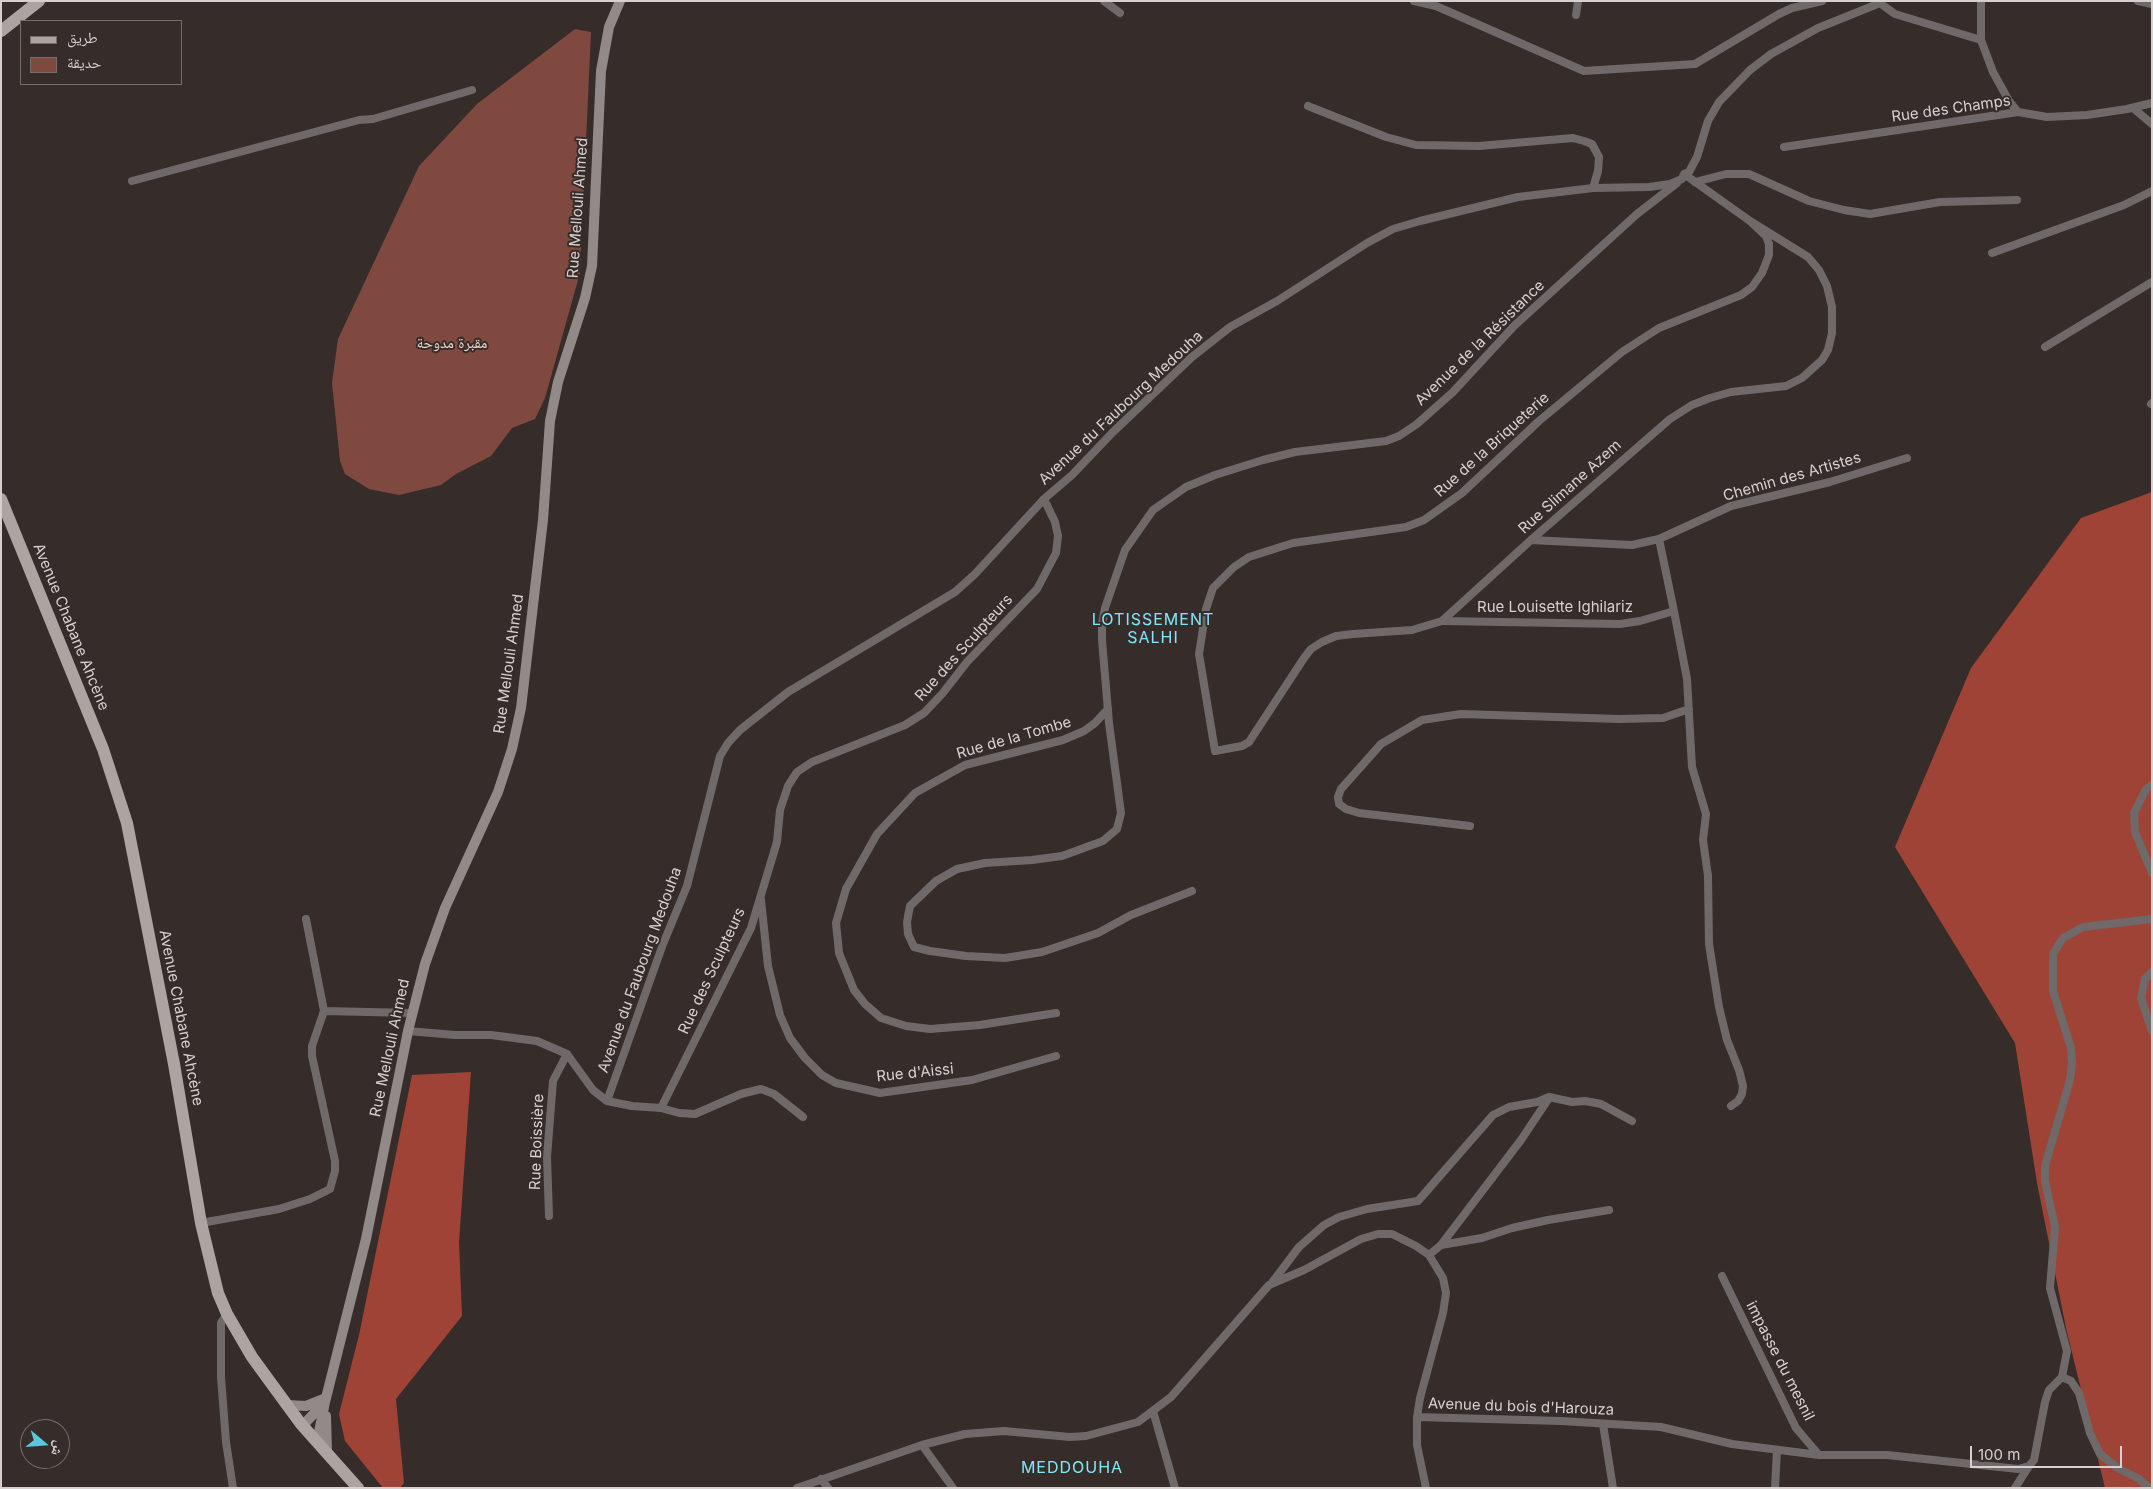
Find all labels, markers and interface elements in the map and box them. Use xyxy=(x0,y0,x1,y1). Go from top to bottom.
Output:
legend xyxy=(20,20,182,85)
text: طريق xyxy=(67,28,98,47)
text: حديقة xyxy=(67,53,101,72)
street label: Rue des Champs xyxy=(1890,92,2012,126)
street label: Rue Mellouli Ahmed xyxy=(564,137,592,279)
street label: Avenue de la Résistance xyxy=(1412,277,1548,409)
street label: Avenue du Faubourg Medouha xyxy=(1035,327,1207,489)
park label: مقبرة مدوحة xyxy=(417,334,487,352)
street label: Rue de la Briqueterie xyxy=(1431,389,1553,501)
street label: Rue Slimane Azem xyxy=(1515,436,1625,538)
street label: Chemin des Artistes xyxy=(1721,449,1863,505)
street label: Avenue Chabane Ahcène xyxy=(29,541,113,713)
street label: Rue des Sculpteurs xyxy=(911,591,1017,705)
street label: Rue Mellouli Ahmed xyxy=(490,593,528,735)
street label: Rue Louisette Ighilariz xyxy=(1477,598,1633,616)
district label: LOTISSEMENT SALHI xyxy=(1090,610,1216,648)
street label: Rue de la Tombe xyxy=(955,713,1073,763)
street label: Avenue du Faubourg Medouha xyxy=(594,865,686,1075)
street label: Rue des Sculpteurs xyxy=(675,905,749,1037)
street label: Avenue Chabane Ahcène xyxy=(155,928,207,1108)
street label: Rue Mellouli Ahmed xyxy=(367,977,413,1119)
street label: Rue d'Aissi xyxy=(876,1060,954,1086)
street label: Rue Boissière xyxy=(526,1094,548,1190)
street label: impasse du mesnil xyxy=(1742,1298,1818,1424)
street label: Avenue du bois d'Harouza xyxy=(1428,1395,1614,1419)
north arrow xyxy=(20,1419,70,1469)
scale bar xyxy=(1973,1436,2126,1468)
text: ش xyxy=(48,1439,69,1458)
text: 100 m xyxy=(1978,1445,2020,1464)
district label: MEDDOUHA xyxy=(1020,1458,1124,1478)

